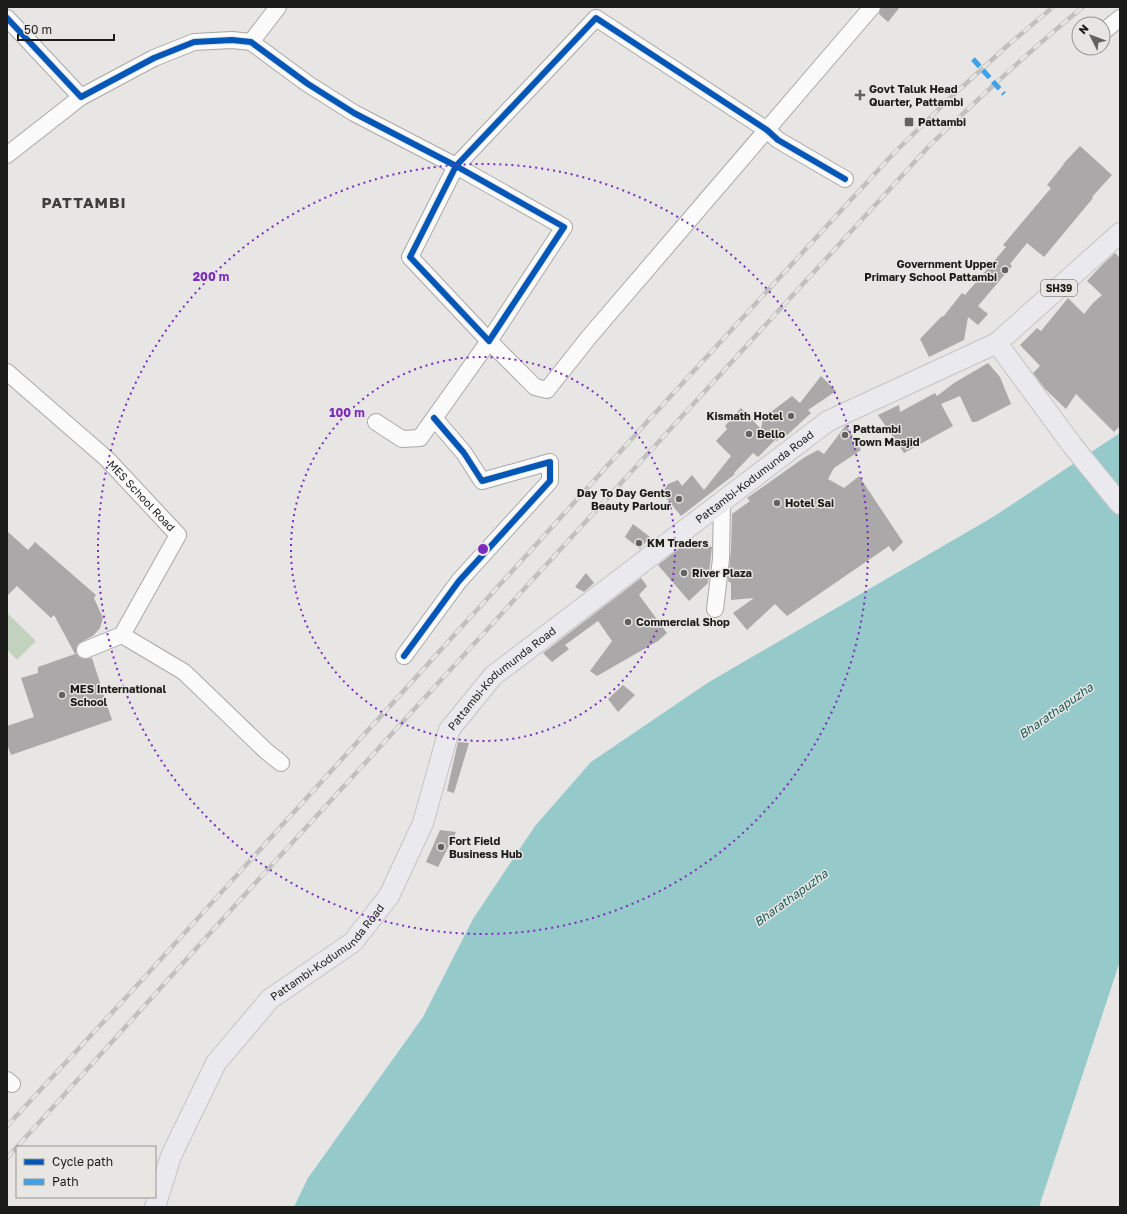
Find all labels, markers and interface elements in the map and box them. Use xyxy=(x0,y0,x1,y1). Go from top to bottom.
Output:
scale bar xyxy=(18,16,114,42)
north arrow xyxy=(1071,16,1111,56)
text: 50 m xyxy=(24,22,52,37)
text: N xyxy=(1076,22,1091,36)
place label: Govt Taluk Head Quarter, Pattambi xyxy=(869,82,963,108)
marker: Govt Taluk Head Quarter, Pattambi xyxy=(854,89,866,101)
place label: Pattambi xyxy=(918,115,966,128)
marker: Pattambi xyxy=(903,116,915,128)
district label: PATTAMBI xyxy=(41,193,127,211)
place label: Government Upper Primary School Pattambi xyxy=(864,257,998,283)
marker: Government Upper Primary School Pattambi xyxy=(1000,265,1010,275)
text: 200 m xyxy=(193,269,229,284)
road number: SH39 xyxy=(1041,280,1077,296)
text: 100 m xyxy=(329,405,365,420)
place label: Kismath Hotel xyxy=(707,409,783,422)
marker: Kismath Hotel xyxy=(786,411,796,421)
place label: Pattambi Town Masjid xyxy=(853,422,920,448)
street label: Pattambi-Kodumunda Road xyxy=(693,427,816,526)
place label: Bello xyxy=(757,427,786,440)
marker: Bello xyxy=(744,429,754,439)
marker: Pattambi Town Masjid xyxy=(840,430,850,440)
street label: MES School Road xyxy=(106,457,178,534)
place label: Day To Day Gents Beauty Parlour xyxy=(577,486,672,512)
marker: Day To Day Gents Beauty Parlour xyxy=(674,494,684,504)
place label: Hotel Sai xyxy=(785,496,834,509)
marker: Hotel Sai xyxy=(772,498,782,508)
place label: KM Traders xyxy=(647,536,708,549)
marker: KM Traders xyxy=(634,538,644,548)
centre of rings xyxy=(476,542,490,556)
place label: River Plaza xyxy=(692,566,752,579)
marker: River Plaza xyxy=(679,568,689,578)
place label: Commercial Shop xyxy=(636,615,730,628)
marker: Commercial Shop xyxy=(623,617,633,627)
street label: Pattambi-Kodumunda Road xyxy=(445,624,558,732)
water label: Bharathapuzha xyxy=(1016,679,1097,742)
place label: MES International School xyxy=(70,682,166,708)
marker: MES International School xyxy=(57,690,67,700)
place label: Fort Field Business Hub xyxy=(449,834,523,860)
marker: Fort Field Business Hub xyxy=(436,842,446,852)
water label: Bharathapuzha xyxy=(751,865,831,929)
street label: Pattambi-Kodumunda Road xyxy=(268,901,386,1003)
legend xyxy=(16,1146,156,1198)
text: Cycle path xyxy=(52,1154,113,1169)
text: Path xyxy=(52,1174,79,1189)

